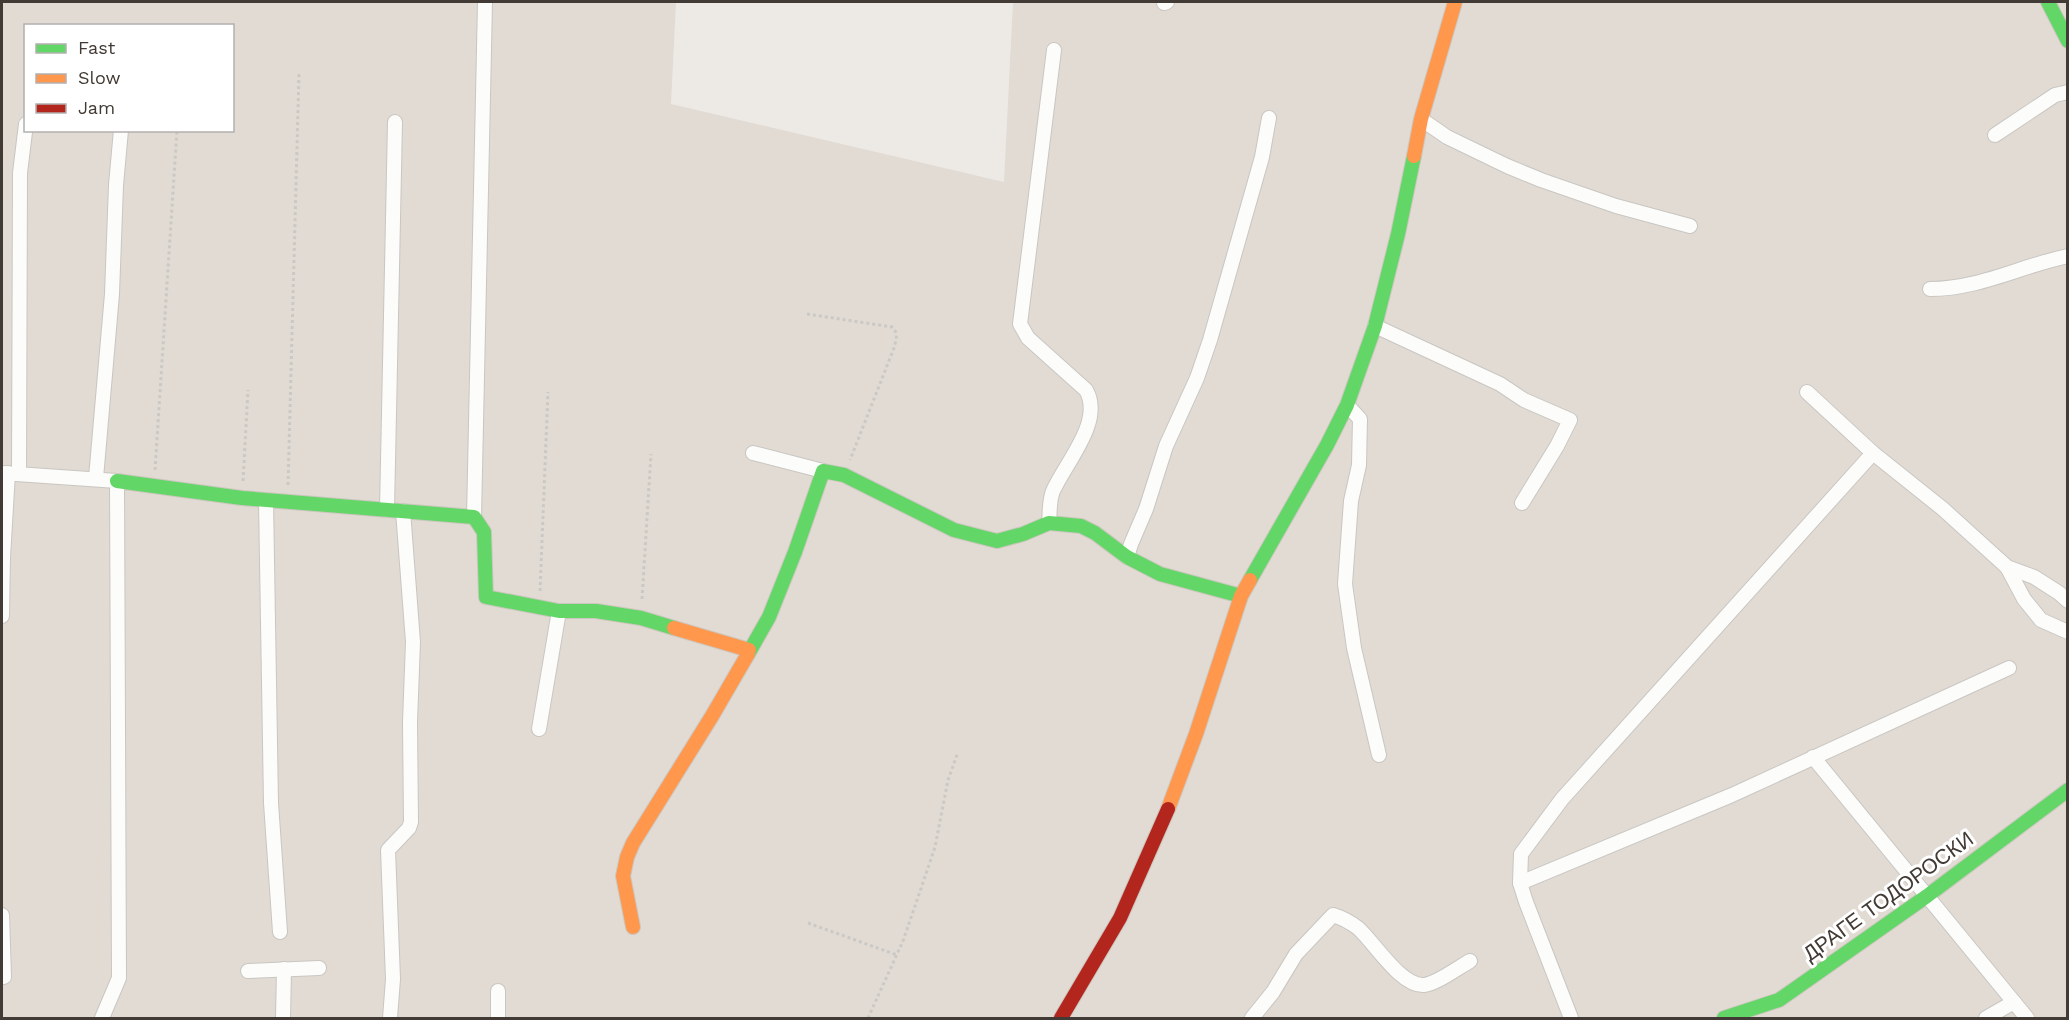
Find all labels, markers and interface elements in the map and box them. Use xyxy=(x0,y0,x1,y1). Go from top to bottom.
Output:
legend xyxy=(24,24,234,132)
text: Fast xyxy=(78,37,116,58)
text: Slow xyxy=(78,67,121,88)
text: Jam xyxy=(78,97,115,118)
street label: ДРАГЕ ТОДОРОСКИ xyxy=(1798,826,1978,966)

